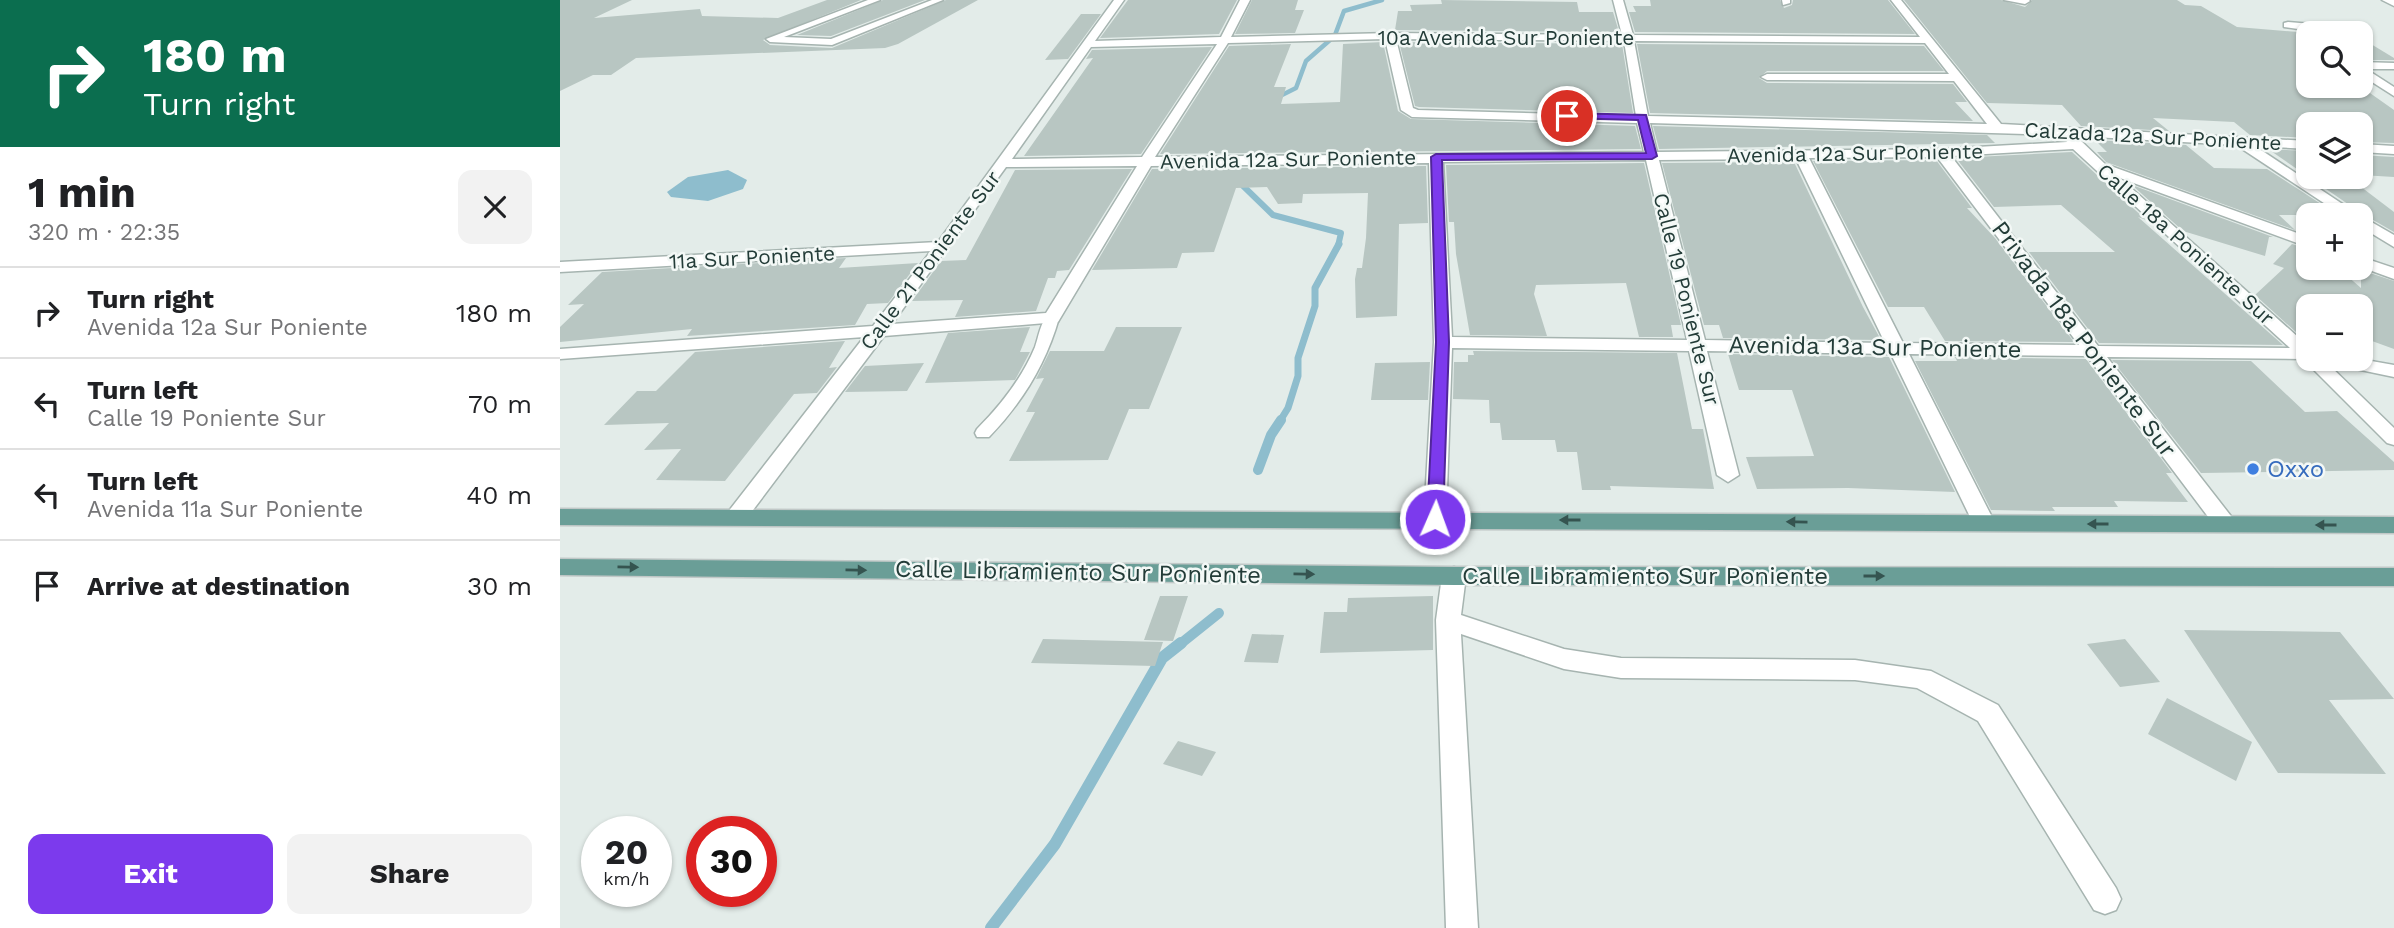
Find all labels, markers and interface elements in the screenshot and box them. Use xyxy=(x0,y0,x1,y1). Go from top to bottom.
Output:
map controls xyxy=(2296,21,2373,371)
button: search xyxy=(2296,21,2373,98)
street label: 10a Avenida Sur Poniente xyxy=(1378,25,1634,50)
text: 180 m xyxy=(143,26,287,84)
icon: right xyxy=(28,28,119,119)
text: Turn right xyxy=(143,85,295,123)
pin xyxy=(1537,86,1597,146)
icon: arrive xyxy=(1548,97,1586,135)
button: layers xyxy=(2296,112,2373,189)
street label: Calzada 12a Sur Poniente xyxy=(2024,117,2282,155)
street label: Avenida 12a Sur Poniente xyxy=(1727,138,1983,168)
street label: Avenida 12a Sur Poniente xyxy=(1160,144,1416,174)
street label: Calle 18a Poniente Sur xyxy=(2092,158,2280,330)
street label: Calle 21 Poniente Sur xyxy=(854,165,1006,354)
text: 1 min xyxy=(28,168,136,217)
button: close xyxy=(458,170,532,244)
street label: Calle 19 Poniente Sur xyxy=(1648,190,1726,408)
button: + xyxy=(2296,203,2373,280)
street label: Privada 18a Poniente Sur xyxy=(1986,215,2182,463)
text: 320 m · 22:35 xyxy=(28,219,180,246)
street label: 11a Sur Poniente xyxy=(668,240,836,274)
text: Turn right xyxy=(87,284,214,314)
icon: right xyxy=(28,294,66,332)
button: − xyxy=(2296,294,2373,371)
text: 180 m xyxy=(456,298,532,328)
text: Avenida 12a Sur Poniente xyxy=(87,314,368,341)
street label: Avenida 13a Sur Poniente xyxy=(1728,330,2022,364)
text: Turn left xyxy=(87,375,198,405)
icon: left xyxy=(28,385,66,423)
text: 70 m xyxy=(468,389,532,419)
text: Calle 19 Poniente Sur xyxy=(87,405,326,432)
place label: Oxxo xyxy=(2267,455,2324,483)
marker: Oxxo xyxy=(2245,461,2261,477)
text: Turn left xyxy=(87,466,198,496)
icon: left xyxy=(28,476,66,514)
text: 40 m xyxy=(466,480,532,510)
position arrow xyxy=(1398,482,1472,556)
text: Avenida 11a Sur Poniente xyxy=(87,496,363,523)
one-way arrow xyxy=(1559,514,1581,526)
one-way arrow xyxy=(1786,516,1808,527)
one-way arrow xyxy=(2087,518,2109,530)
one-way arrow xyxy=(2315,519,2337,531)
street label: Calle Libramiento Sur Poniente xyxy=(895,555,1261,589)
one-way arrow xyxy=(617,561,639,573)
street label: Calle Libramiento Sur Poniente xyxy=(1462,562,1828,590)
one-way arrow xyxy=(845,564,867,576)
icon: arrive xyxy=(28,567,66,605)
one-way arrow xyxy=(1293,568,1315,580)
one-way arrow xyxy=(1863,570,1885,582)
text: Arrive at destination xyxy=(87,571,350,601)
text: 30 m xyxy=(467,571,532,601)
speed limit sign: 30 xyxy=(686,816,777,907)
text: 20 xyxy=(605,831,648,873)
button: Exit xyxy=(28,834,273,914)
button: Share xyxy=(287,834,532,914)
text: km/h xyxy=(603,868,650,889)

